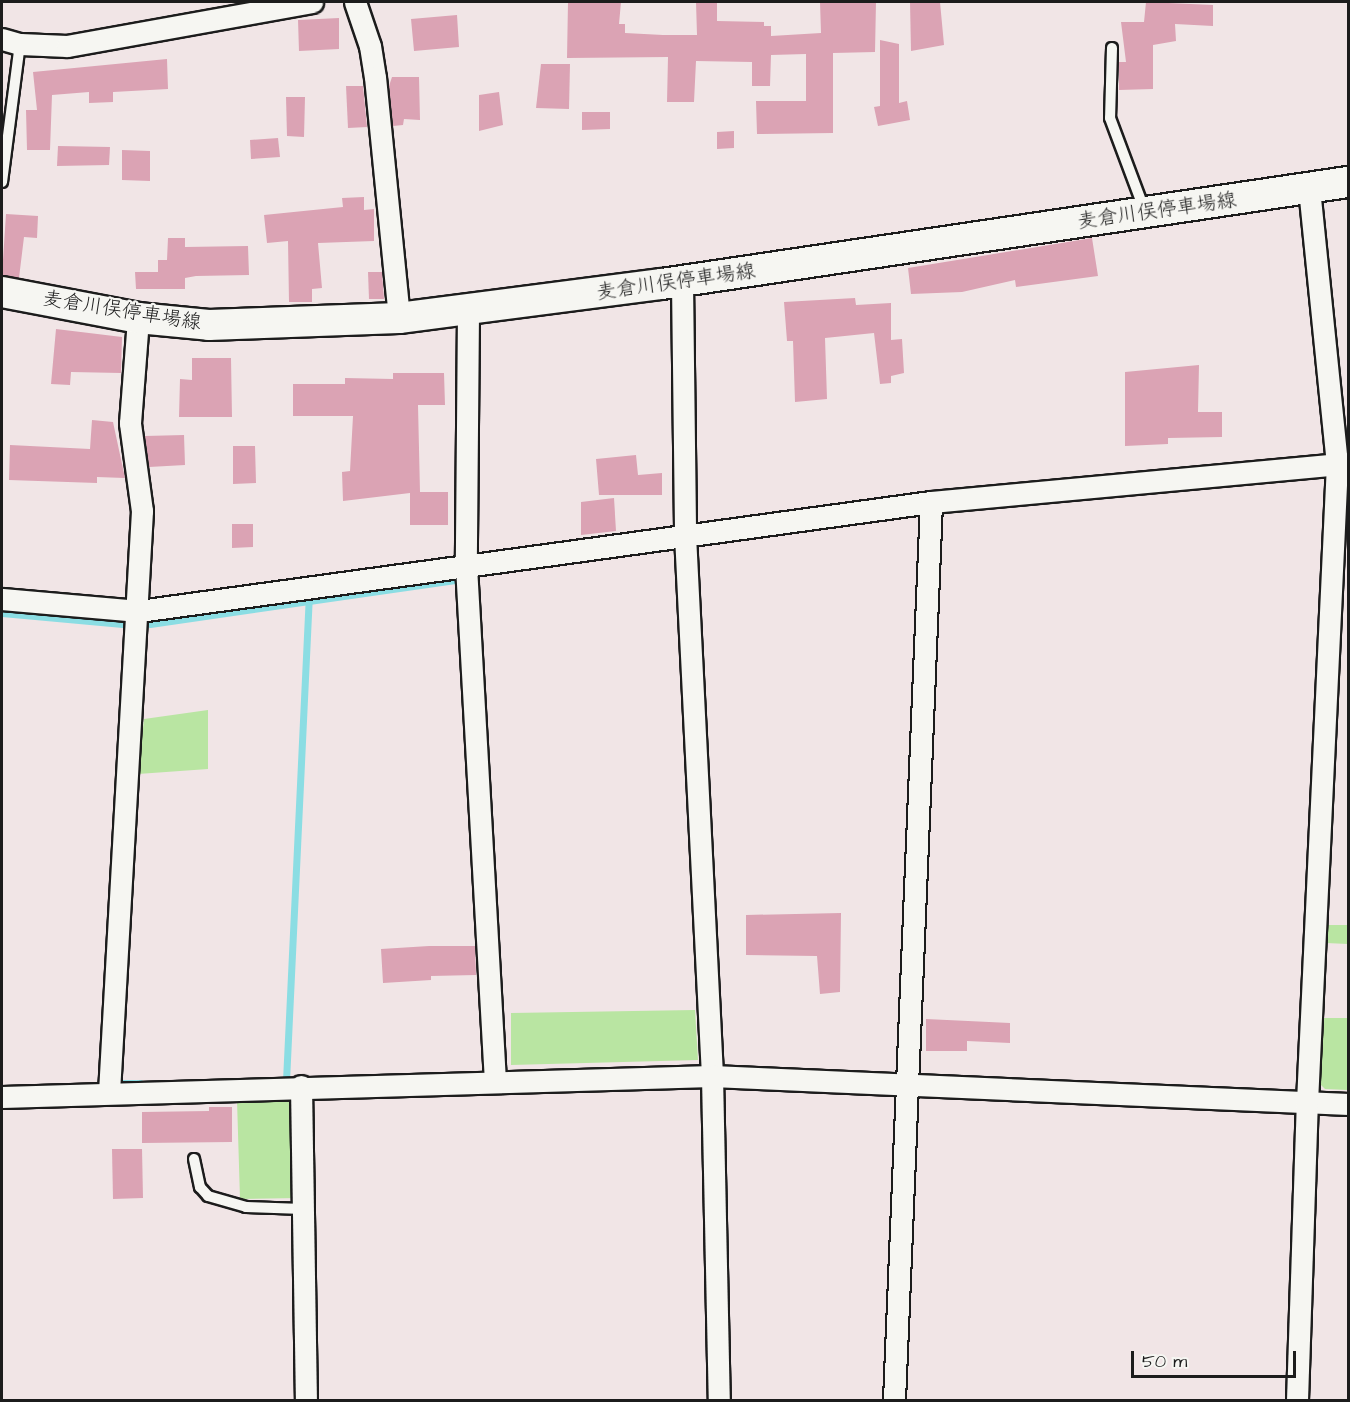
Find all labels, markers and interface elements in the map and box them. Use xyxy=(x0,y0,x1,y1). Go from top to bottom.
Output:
street label: 麦倉川俣停車場線 xyxy=(1076,188,1238,234)
street label: 麦倉川俣停車場線 xyxy=(595,259,757,305)
street label: 麦倉川俣停車場線 xyxy=(41,287,203,335)
scale bar xyxy=(1134,1339,1299,1377)
text: 50 m xyxy=(1142,1349,1187,1374)

